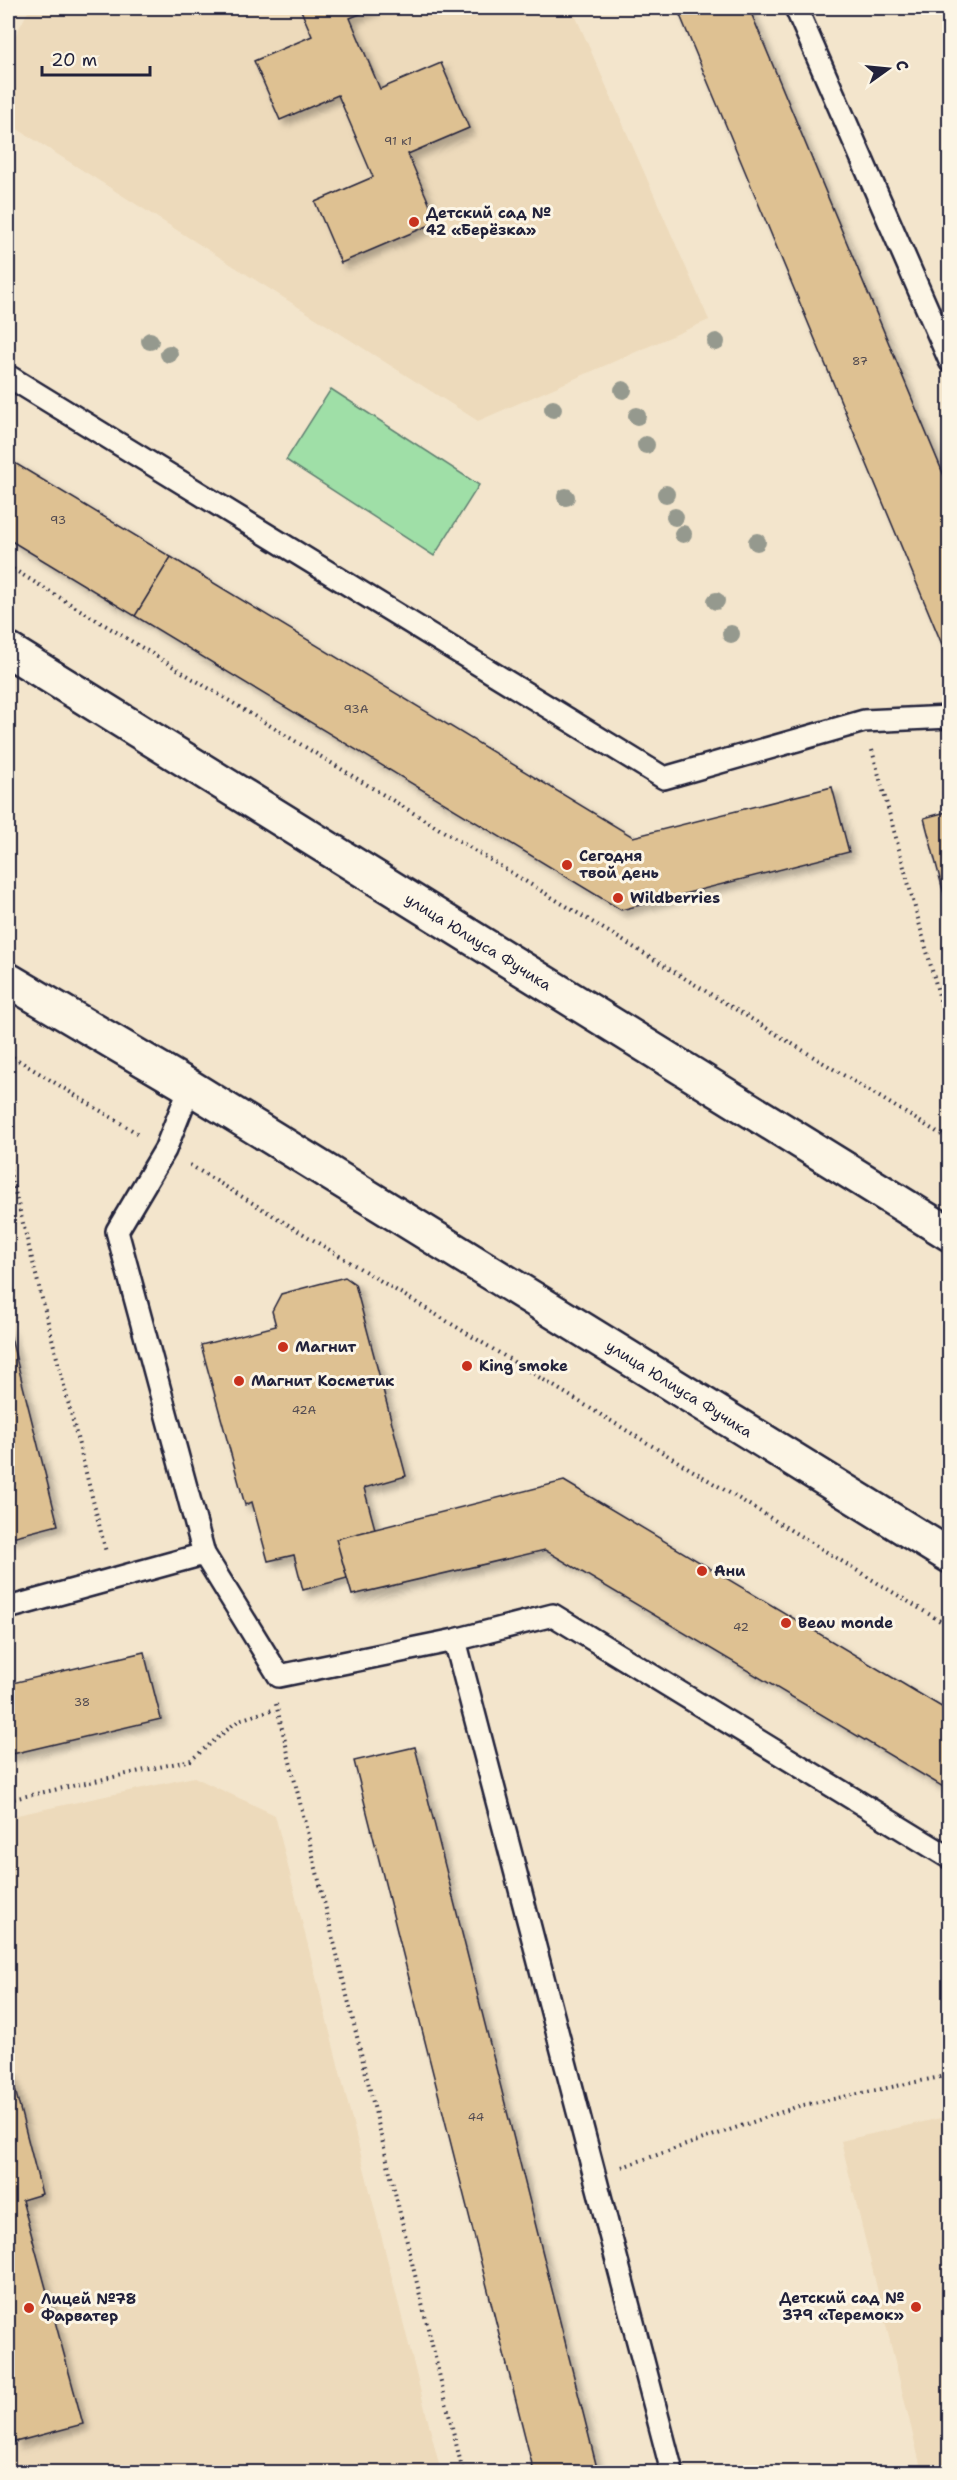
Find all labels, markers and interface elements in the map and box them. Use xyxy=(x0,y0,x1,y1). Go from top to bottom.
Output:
scale bar xyxy=(42,39,150,77)
north arrow xyxy=(858,39,918,99)
text: 20 m xyxy=(51,48,97,72)
text: С xyxy=(891,58,913,73)
house number: 91 к1 xyxy=(384,133,412,149)
place label: Детский сад № 42 «Берёзка» xyxy=(426,203,551,240)
marker: Детский сад № 42 «Берёзка» xyxy=(407,215,421,229)
house number: 87 xyxy=(852,353,868,369)
house number: 93 xyxy=(50,512,66,528)
house number: 93А xyxy=(344,701,369,717)
place label: Сегодня твой день xyxy=(579,846,659,883)
marker: Сегодня твой день xyxy=(560,858,574,872)
place label: Wildberries xyxy=(630,888,720,908)
street label: улица Юлиуса Фучика xyxy=(401,889,556,996)
marker: Wildberries xyxy=(611,891,625,905)
street label: улица Юлиуса Фучика xyxy=(602,1336,757,1443)
place label: Магнит xyxy=(295,1337,356,1357)
marker: Магнит xyxy=(276,1340,290,1354)
place label: King smoke xyxy=(479,1356,568,1376)
marker: King smoke xyxy=(460,1359,474,1373)
place label: Магнит Косметик xyxy=(251,1371,395,1391)
marker: Магнит Косметик xyxy=(232,1374,246,1388)
house number: 42А xyxy=(292,1402,317,1418)
place label: Ани xyxy=(714,1561,746,1581)
marker: Ани xyxy=(695,1564,709,1578)
place label: Beau monde xyxy=(798,1613,893,1633)
marker: Beau monde xyxy=(779,1616,793,1630)
house number: 42 xyxy=(733,1619,749,1635)
house number: 38 xyxy=(74,1694,90,1710)
house number: 44 xyxy=(468,2109,484,2125)
place label: Детский сад № 379 «Теремок» xyxy=(779,2288,904,2325)
place label: Лицей №78 Фарватер xyxy=(41,2289,136,2326)
marker: Детский сад № 379 «Теремок» xyxy=(909,2300,923,2314)
marker: Лицей №78 Фарватер xyxy=(22,2301,36,2315)

